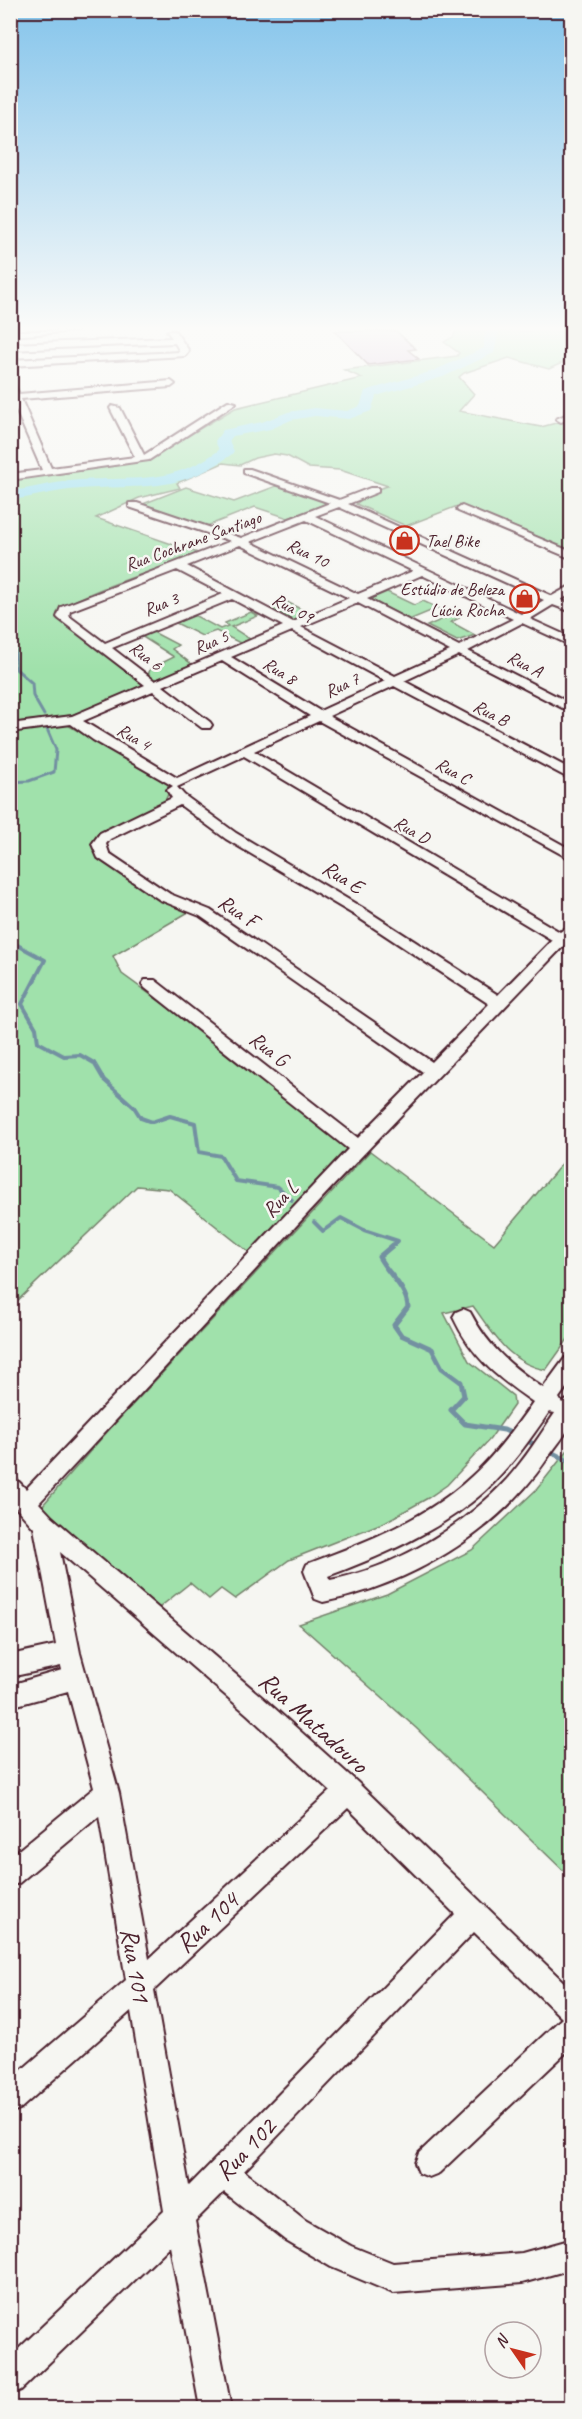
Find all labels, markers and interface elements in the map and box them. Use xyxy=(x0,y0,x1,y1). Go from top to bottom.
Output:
street label: Rua Cochrane Santiago xyxy=(122,506,266,576)
shop icon: Tael Bike xyxy=(389,525,421,557)
place label: Tael Bike xyxy=(426,530,480,552)
street label: Rua 10 xyxy=(284,534,334,573)
place label: Estúdio de Beleza Lúcia Rocha xyxy=(400,578,506,621)
shop icon: Estúdio de Beleza Lúcia Rocha xyxy=(509,583,541,615)
street label: Rua 3 xyxy=(140,586,183,621)
street label: Rua 09 xyxy=(269,588,319,629)
street label: Rua 5 xyxy=(190,625,232,659)
street label: Rua 6 xyxy=(125,636,167,676)
street label: Rua A xyxy=(504,646,547,683)
street label: Rua 8 xyxy=(259,652,302,691)
street label: Rua 7 xyxy=(321,667,364,702)
street label: Rua B xyxy=(470,695,514,732)
street label: Rua 4 xyxy=(113,719,156,756)
street label: Rua C xyxy=(432,753,476,790)
street label: Rua D xyxy=(390,811,435,850)
street label: Rua E xyxy=(318,855,371,901)
street label: Rua F xyxy=(213,889,267,936)
street label: Rua G xyxy=(244,1026,296,1074)
street label: Rua L xyxy=(257,1175,303,1223)
street label: Rua Matadouro xyxy=(252,1664,377,1781)
street label: Rua 104 xyxy=(169,1883,248,1960)
street label: Rua 101 xyxy=(113,1925,158,2006)
street label: Rua 102 xyxy=(208,2109,285,2188)
north arrow xyxy=(483,2320,543,2380)
text: N xyxy=(490,2330,514,2352)

